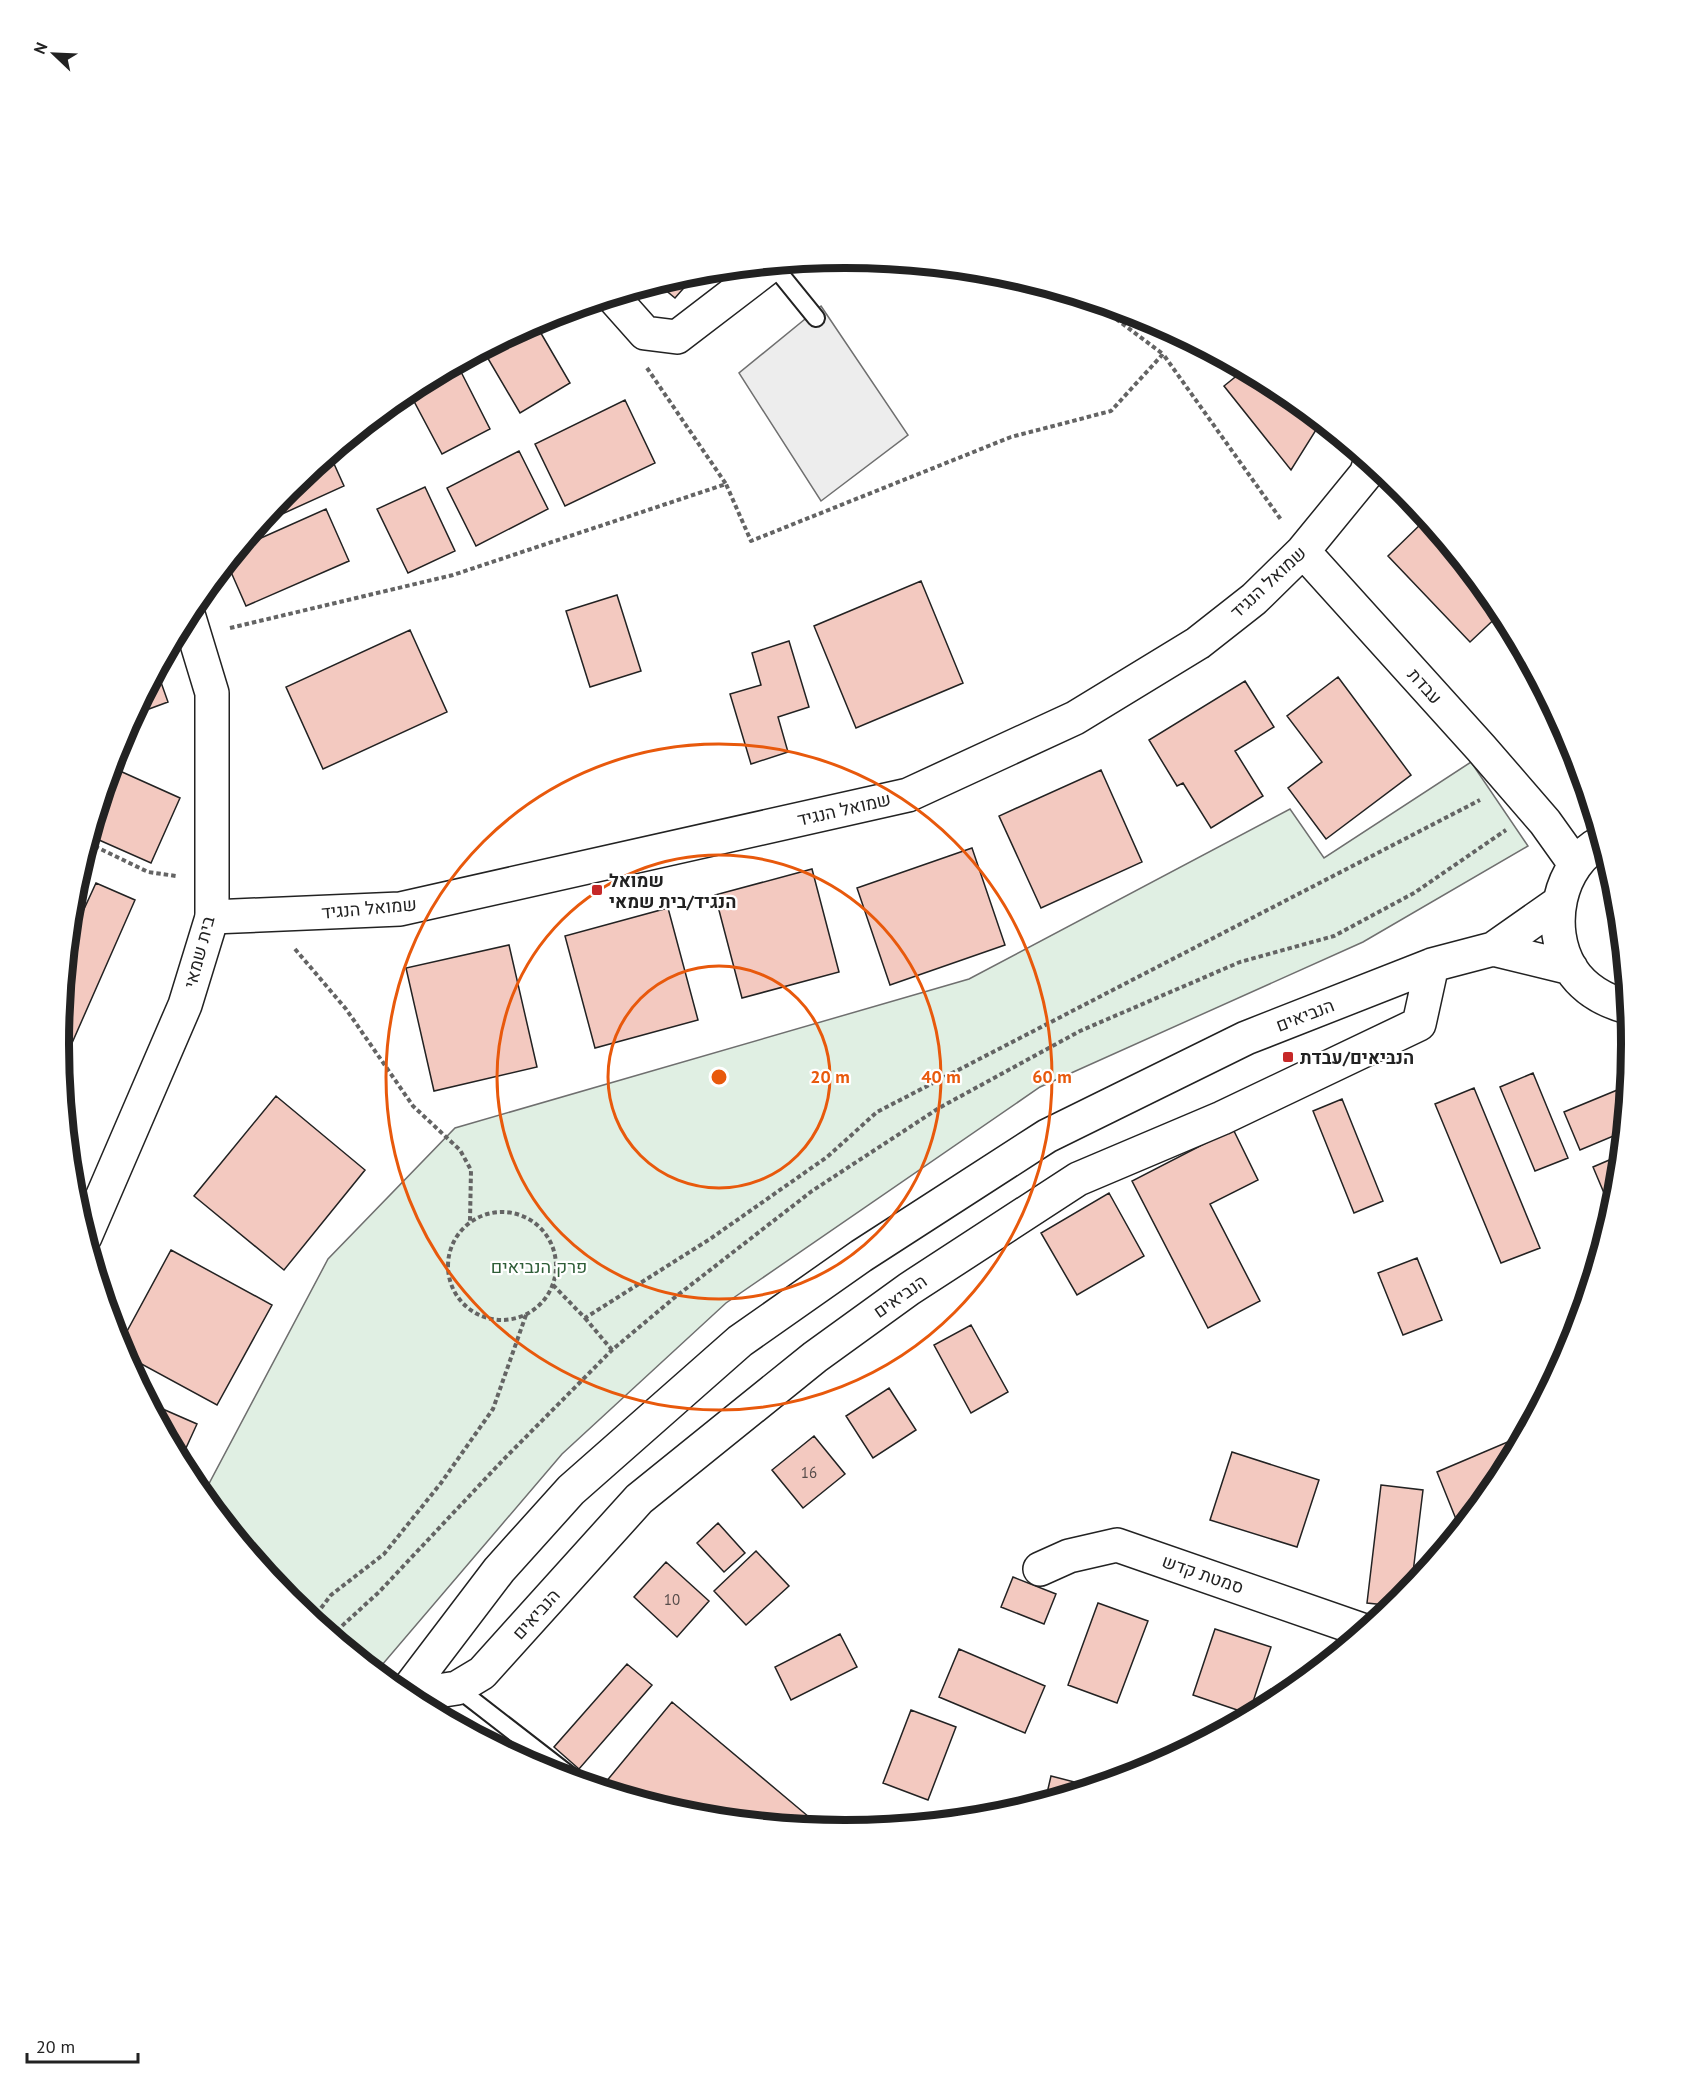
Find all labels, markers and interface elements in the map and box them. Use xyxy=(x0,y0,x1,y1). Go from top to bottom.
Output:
north arrow xyxy=(24,24,84,84)
text: N xyxy=(29,39,51,57)
street label: שמואל הנגיד xyxy=(1225,541,1311,623)
street label: עבדת xyxy=(1403,663,1447,709)
street label: שמואל הנגיד xyxy=(795,787,893,831)
place label: שמואל הנגיד/בית שמאי xyxy=(609,869,736,913)
marker: שמואל הנגיד/בית שמאי xyxy=(590,883,604,897)
street label: שמואל הנגיד xyxy=(320,892,418,924)
street label: בית שמאי xyxy=(178,913,220,991)
street label: הנביאים xyxy=(1273,993,1337,1037)
place label: הנביאים/עבדת xyxy=(1300,1046,1414,1069)
marker: הנביאים/עבדת xyxy=(1281,1050,1295,1064)
text: 20 m xyxy=(810,1065,850,1088)
text: 40 m xyxy=(921,1065,961,1088)
text: 60 m xyxy=(1032,1065,1072,1088)
centre of rings xyxy=(709,1067,729,1087)
park label: פרק הנביאים xyxy=(491,1255,587,1278)
street label: הנביאים xyxy=(869,1269,931,1323)
house number: 16 xyxy=(801,1463,817,1482)
street label: סמטת קדש xyxy=(1159,1549,1247,1599)
street label: הנביאים xyxy=(507,1584,565,1644)
house number: 10 xyxy=(664,1590,680,1609)
scale bar xyxy=(27,2026,138,2064)
text: 20 m xyxy=(36,2035,75,2058)

